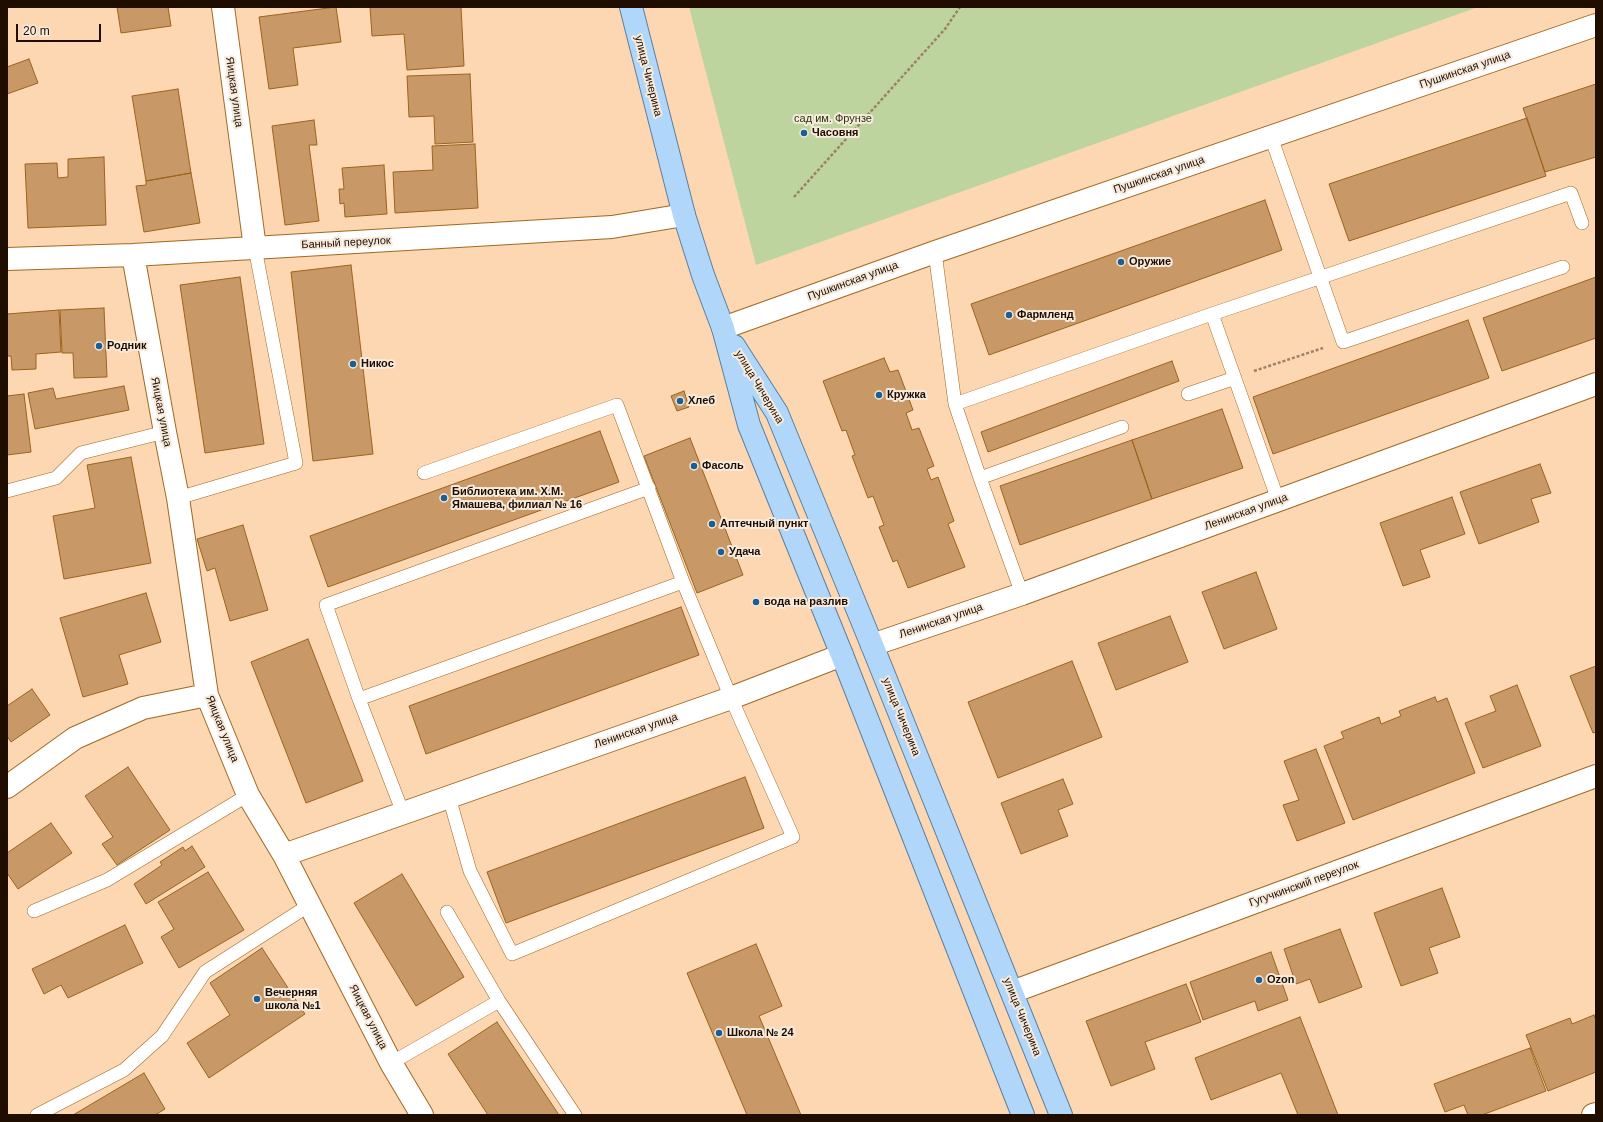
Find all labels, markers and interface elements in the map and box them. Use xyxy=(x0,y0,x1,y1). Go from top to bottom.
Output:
scale bar xyxy=(18,16,103,42)
text: 20 m xyxy=(23,24,50,38)
street label: улица Чичерина xyxy=(632,34,664,118)
street label: Пушкинская улица xyxy=(1418,48,1512,92)
street label: Яицкая улица xyxy=(223,56,245,128)
park label: сад им. Фрунзе xyxy=(794,112,872,126)
place label: Часовня xyxy=(812,126,859,140)
marker: Часовня xyxy=(799,128,809,138)
street label: Пушкинская улица xyxy=(1112,153,1206,197)
street label: Банный переулок xyxy=(301,234,391,252)
place label: Оружие xyxy=(1129,255,1171,269)
marker: Оружие xyxy=(1116,257,1126,267)
street label: Пушкинская улица xyxy=(806,259,900,303)
place label: Фармленд xyxy=(1017,308,1074,322)
marker: Фармленд xyxy=(1004,310,1014,320)
place label: Родник xyxy=(107,339,147,353)
marker: Родник xyxy=(94,341,104,351)
street label: улица Чичерина xyxy=(732,348,786,426)
place label: Никос xyxy=(361,357,394,371)
marker: Никос xyxy=(348,359,358,369)
street label: Яицкая улица xyxy=(148,376,174,448)
place label: Кружка xyxy=(887,388,926,402)
marker: Кружка xyxy=(874,390,884,400)
place label: Хлеб xyxy=(688,394,715,408)
marker: Хлеб xyxy=(675,396,685,406)
place label: Фасоль xyxy=(702,459,744,473)
marker: Фасоль xyxy=(689,461,699,471)
place label: Библиотека им. Х.М. Ямашева, филиал № 16 xyxy=(452,485,582,511)
street label: Ленинская улица xyxy=(1203,491,1289,533)
marker: Библиотека им. Х.М. Ямашева, филиал № 16 xyxy=(439,493,449,503)
place label: Аптечный пункт xyxy=(720,517,808,531)
marker: Аптечный пункт xyxy=(707,519,717,529)
place label: Удача xyxy=(729,545,760,559)
marker: Удача xyxy=(716,547,726,557)
place label: вода на разлив xyxy=(764,595,848,609)
marker: вода на разлив xyxy=(751,597,761,607)
street label: Ленинская улица xyxy=(897,601,985,641)
street label: улица Чичерина xyxy=(879,676,923,758)
street label: Яицкая улица xyxy=(203,694,241,764)
street label: Ленинская улица xyxy=(592,711,680,751)
street label: Гугучкинский переулок xyxy=(1247,858,1361,910)
place label: Ozon xyxy=(1267,973,1294,987)
marker: Ozon xyxy=(1254,975,1264,985)
street label: улица Чичерина xyxy=(1000,976,1044,1058)
street label: Яицкая улица xyxy=(346,982,390,1052)
place label: Вечерняя школа №1 xyxy=(265,986,321,1012)
marker: Вечерняя школа №1 xyxy=(252,994,262,1004)
place label: Школа № 24 xyxy=(727,1026,794,1040)
marker: Школа № 24 xyxy=(714,1028,724,1038)

